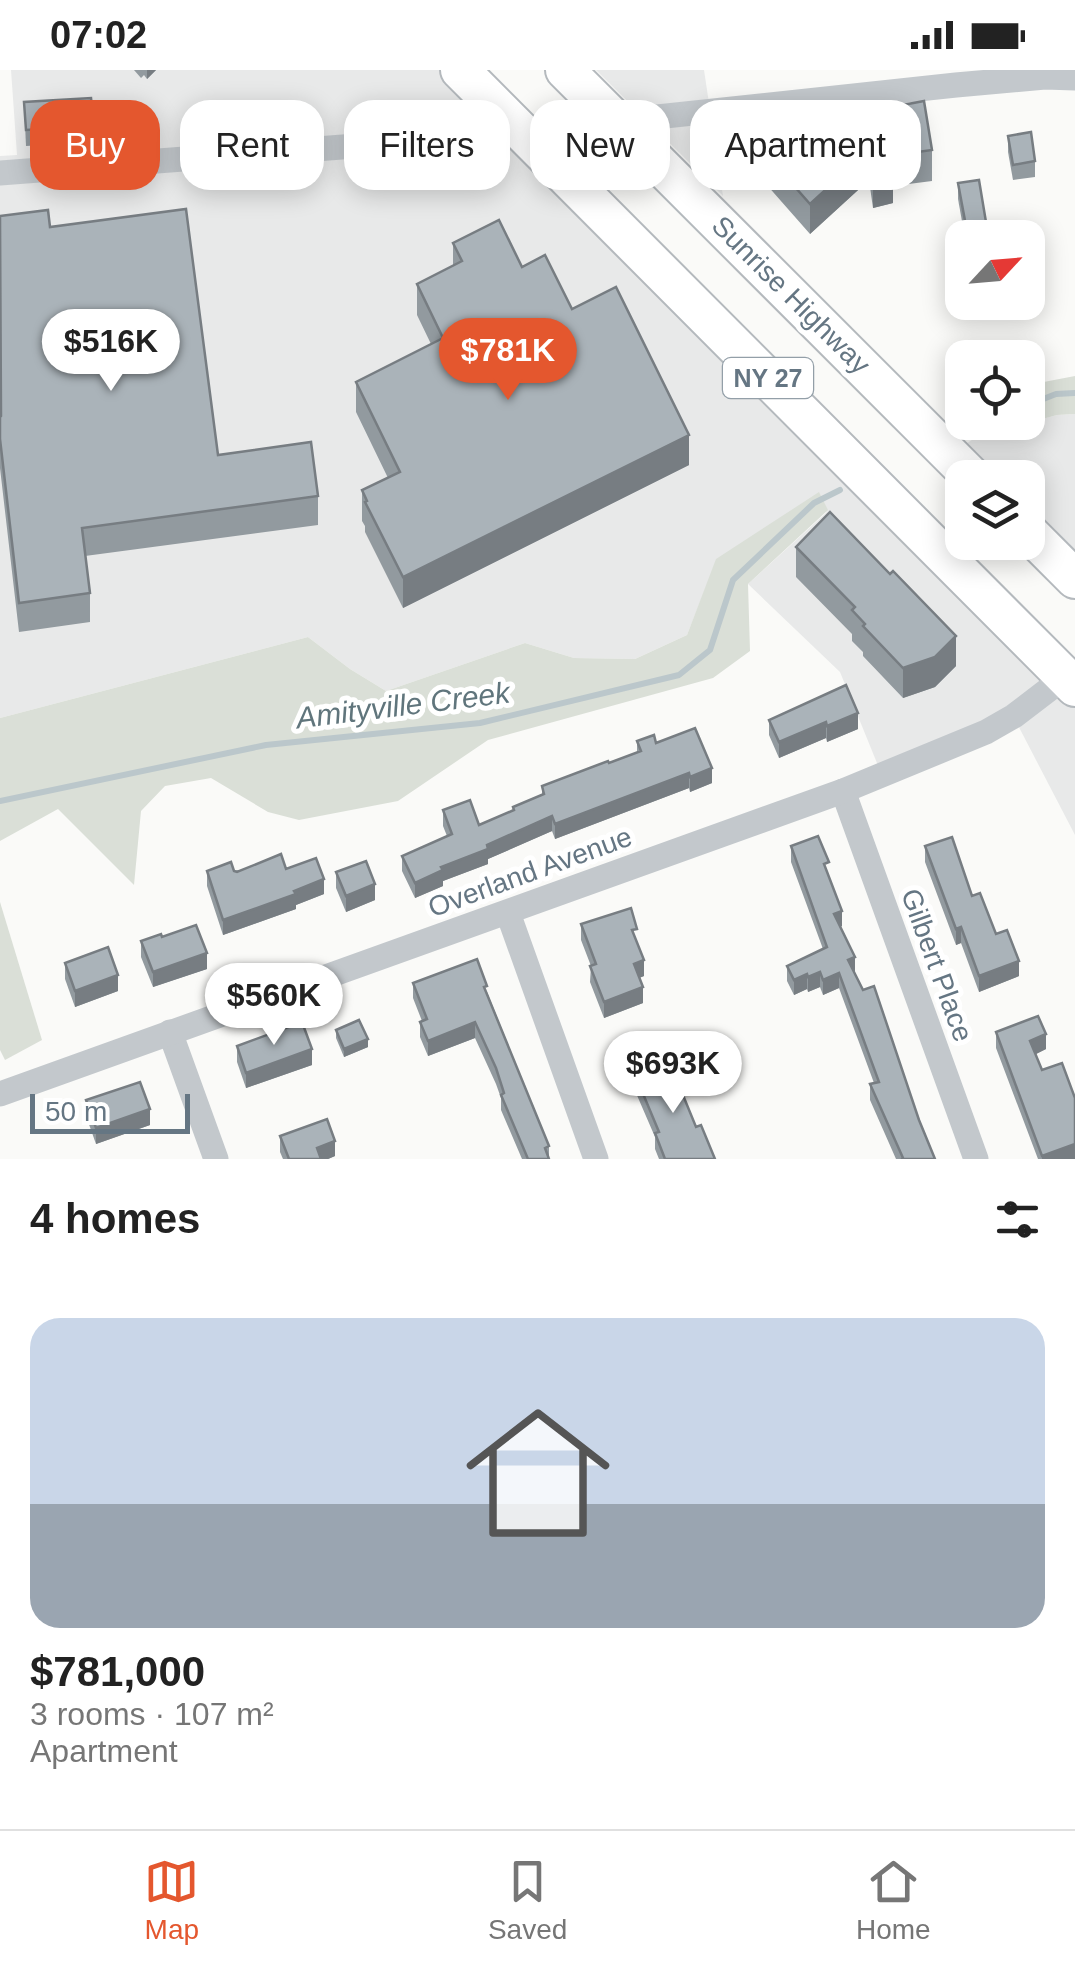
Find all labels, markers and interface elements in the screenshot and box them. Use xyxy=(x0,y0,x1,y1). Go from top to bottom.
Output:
text: 07:02 xyxy=(50,14,147,56)
chip: Buy xyxy=(30,100,160,190)
chip: Rent xyxy=(180,100,324,190)
chip: Filters xyxy=(344,100,510,190)
chip: New xyxy=(530,100,670,190)
chip: Apartment xyxy=(690,100,921,190)
street label: Sunrise Highway xyxy=(706,210,876,380)
north arrow xyxy=(945,220,1045,320)
map controls xyxy=(945,220,1045,560)
pin: $516K xyxy=(41,309,181,394)
pin: $781K xyxy=(438,318,578,403)
text: $516K xyxy=(64,323,158,359)
text: $781K xyxy=(461,332,555,368)
button: locate xyxy=(945,340,1045,440)
road number: NY 27 xyxy=(723,358,813,398)
button: layers xyxy=(945,460,1045,560)
water label: Amityville Creek xyxy=(292,675,514,735)
street label: Overland Avenue xyxy=(424,821,636,923)
street label: Gilbert Place xyxy=(895,884,979,1046)
pin: $560K xyxy=(204,963,344,1048)
text: $560K xyxy=(227,977,321,1013)
pin: $693K xyxy=(603,1031,743,1116)
text: $693K xyxy=(626,1045,720,1081)
scale bar xyxy=(30,1089,190,1134)
text: 50 m xyxy=(45,1096,107,1127)
icon: filters xyxy=(990,1192,1045,1247)
text: 4 homes xyxy=(30,1195,200,1242)
icon: home xyxy=(448,1383,628,1563)
text: $781,000 xyxy=(30,1648,205,1695)
text: 3 rooms · 107 m² xyxy=(30,1696,274,1732)
text: Apartment xyxy=(30,1733,178,1769)
tab: Map xyxy=(144,1854,199,1946)
tab: Saved xyxy=(488,1854,567,1946)
tab: Home xyxy=(856,1854,931,1946)

